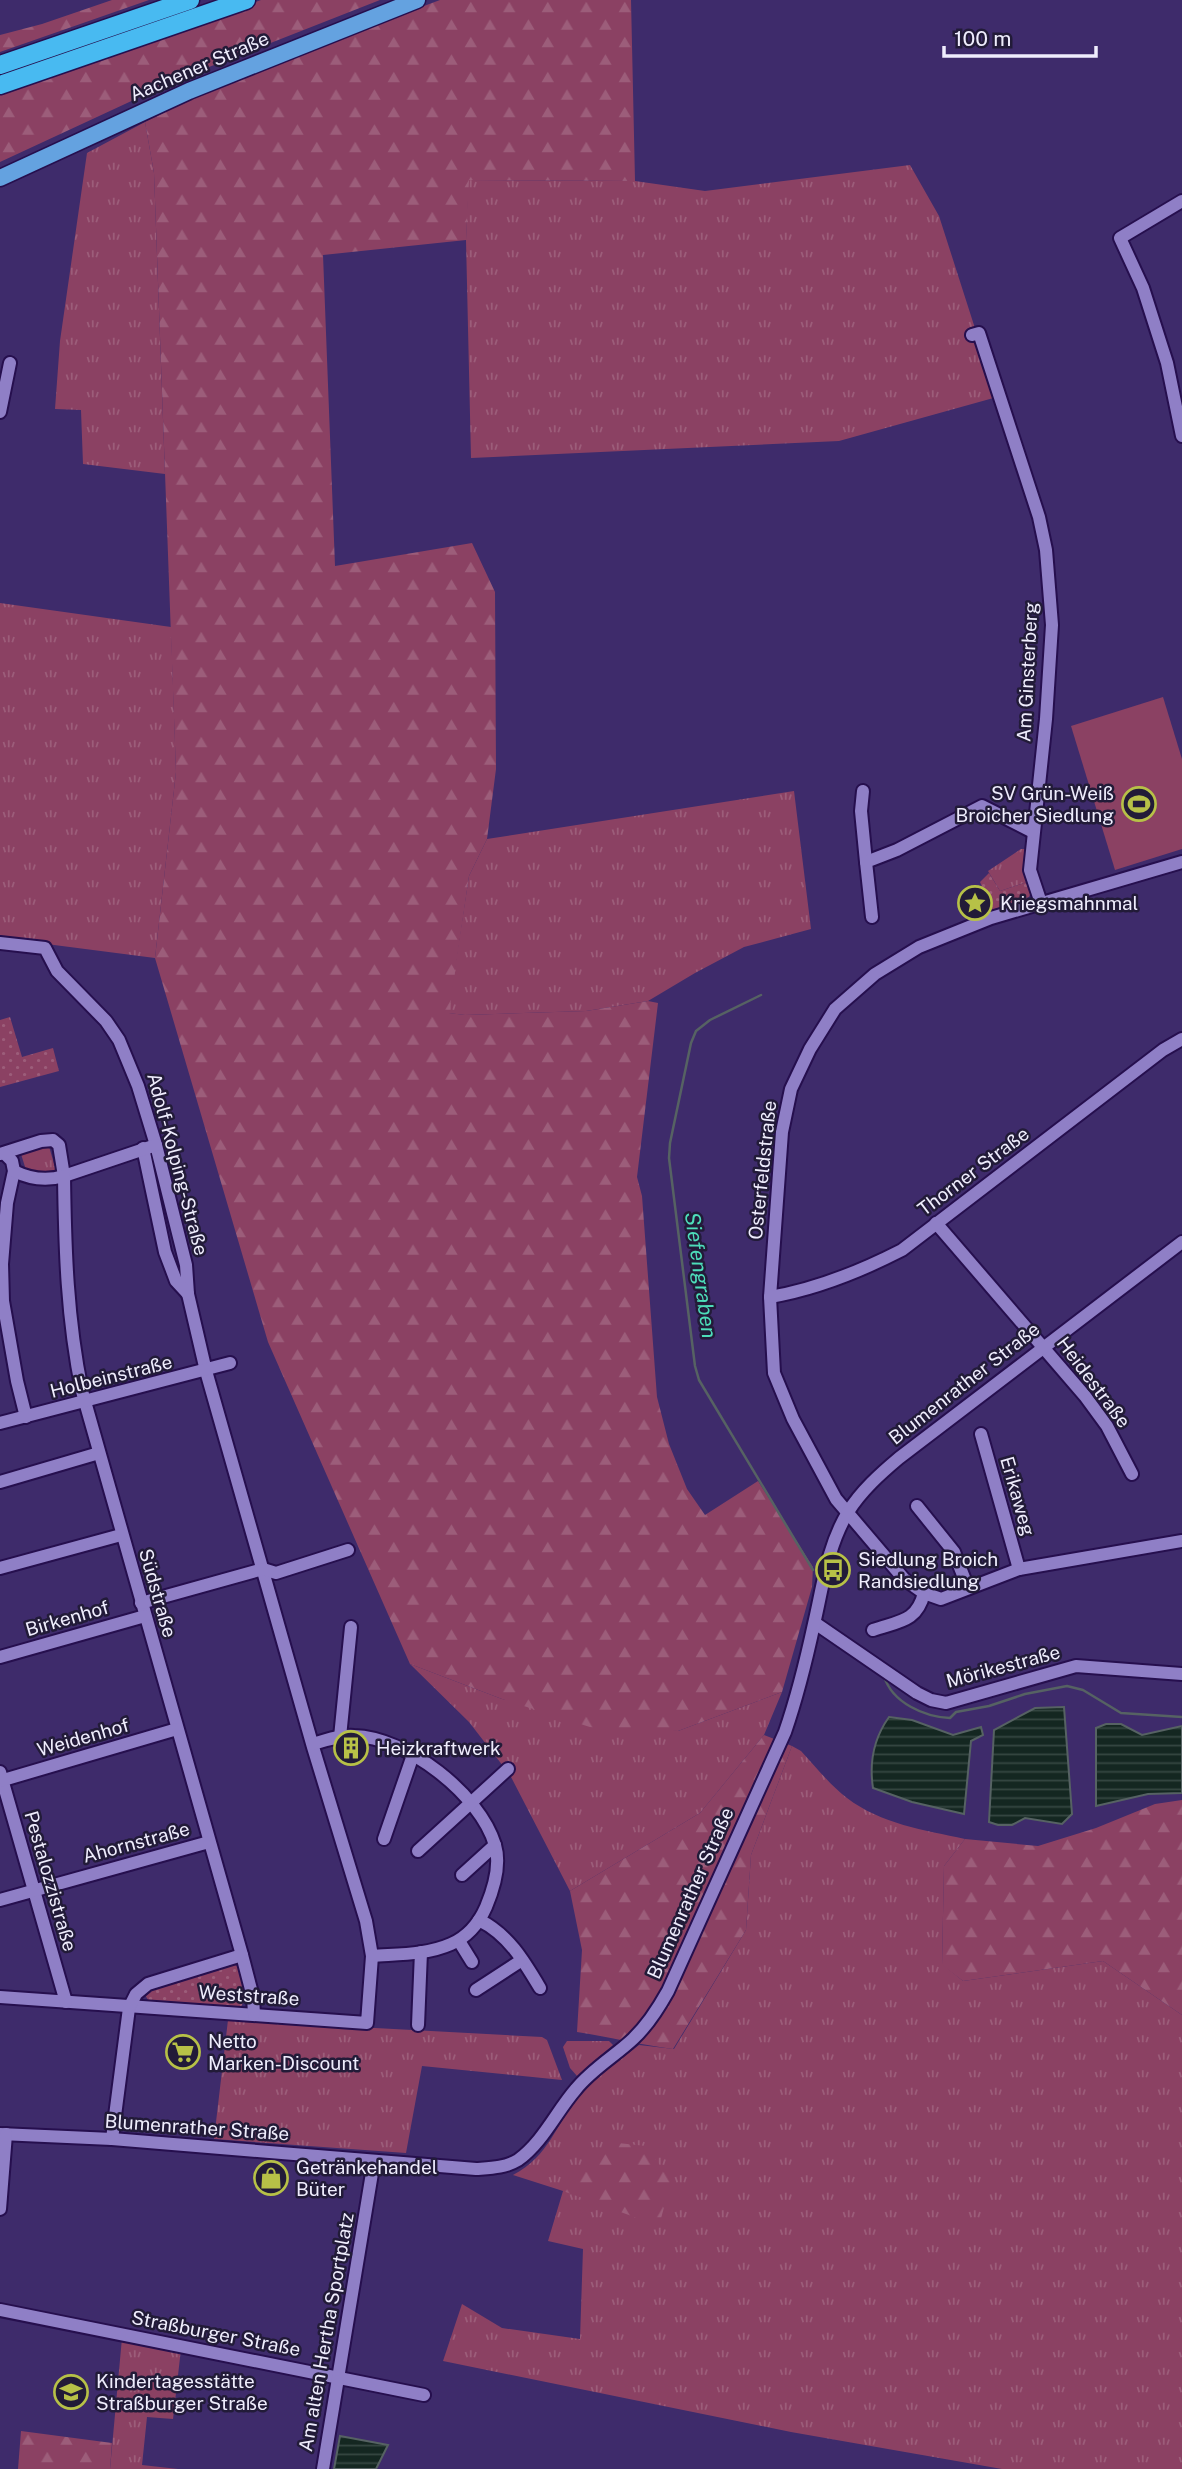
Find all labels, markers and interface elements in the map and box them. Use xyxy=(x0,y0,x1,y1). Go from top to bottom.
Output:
scale bar xyxy=(944,14,1096,58)
text: 100 m xyxy=(954,26,1011,51)
street label: Aachener Straße xyxy=(126,27,272,105)
street label: Am Ginsterberg xyxy=(1012,601,1042,742)
place label: SV Grün-Weiß Broicher Siedlung xyxy=(956,782,1114,826)
sports icon: SV Grün-Weiß Broicher Siedlung xyxy=(1120,785,1158,823)
place icon: Kriegsmahnmal xyxy=(956,884,994,922)
place label: Kriegsmahnmal xyxy=(1000,892,1138,914)
street label: Adolf-Kolping-Straße xyxy=(143,1070,213,1258)
street label: Osterfeldstraße xyxy=(744,1099,780,1241)
street label: Thorner Straße xyxy=(913,1122,1033,1220)
water label: Siefengraben xyxy=(680,1210,722,1340)
street label: Blumenrather Straße xyxy=(884,1317,1044,1449)
street label: Heidestraße xyxy=(1053,1332,1135,1432)
street label: Holbeinstraße xyxy=(48,1350,174,1402)
street label: Erikaweg xyxy=(996,1454,1040,1538)
street label: Südstraße xyxy=(135,1546,181,1640)
place label: Siedlung Broich Randsiedlung xyxy=(858,1548,998,1592)
bus stop icon: Siedlung Broich Randsiedlung xyxy=(814,1551,852,1589)
street label: Birkenhof xyxy=(23,1596,111,1640)
street label: Mörikestraße xyxy=(944,1640,1062,1692)
street label: Weidenhof xyxy=(34,1713,132,1761)
building icon: Heizkraftwerk xyxy=(332,1729,370,1767)
place label: Heizkraftwerk xyxy=(376,1737,501,1759)
street label: Blumenrather Straße xyxy=(642,1804,738,1982)
street label: Pestalozzistraße xyxy=(20,1808,82,1954)
street label: Ahornstraße xyxy=(80,1817,192,1867)
street label: Weststraße xyxy=(198,1981,300,2009)
place label: Netto Marken-Discount xyxy=(208,2030,359,2074)
supermarket icon: Netto Marken-Discount xyxy=(164,2033,202,2071)
street label: Blumenrather Straße xyxy=(104,2110,290,2144)
place label: Getränkehandel Büter xyxy=(296,2156,437,2200)
shop icon: Getränkehandel Büter xyxy=(252,2159,290,2197)
street label: Am alten Hertha Sportplatz xyxy=(294,2211,358,2453)
street label: Straßburger Straße xyxy=(130,2306,302,2360)
place label: Kindertagesstätte Straßburger Straße xyxy=(96,2370,268,2414)
school or university icon: Kindertagesstätte Straßburger Straße xyxy=(52,2373,90,2411)

